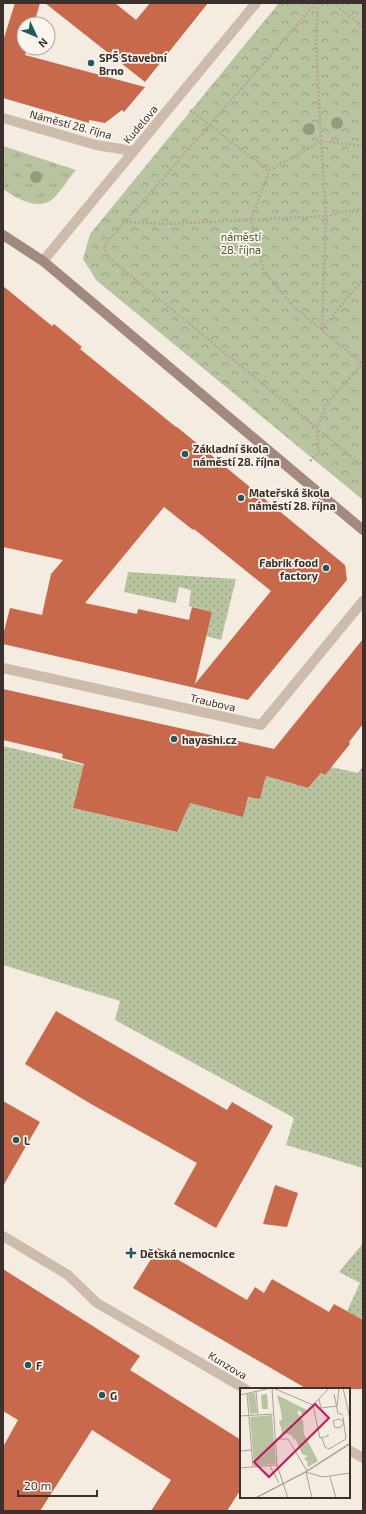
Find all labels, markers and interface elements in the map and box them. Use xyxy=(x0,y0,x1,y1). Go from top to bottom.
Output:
north arrow xyxy=(16,16,56,56)
text: N xyxy=(36,36,51,51)
place label: SPŠ Stavební Brno xyxy=(99,50,168,77)
marker: SPŠ Stavební Brno xyxy=(86,58,96,68)
street label: Kudelova xyxy=(120,102,160,146)
street label: Náměstí 28. října xyxy=(28,107,113,142)
park label: náměstí 28. října xyxy=(221,230,263,257)
place label: Základní škola náměstí 28. října xyxy=(193,442,280,469)
marker: Základní škola náměstí 28. října xyxy=(180,449,190,459)
place label: Mateřská škola náměstí 28. října xyxy=(249,486,336,513)
marker: Mateřská škola náměstí 28. října xyxy=(236,493,246,503)
place label: Fabrik food factory xyxy=(259,556,319,583)
marker: Fabrik food factory xyxy=(321,563,331,573)
street label: Traubova xyxy=(189,690,237,714)
place label: hayashi.cz xyxy=(182,733,237,747)
marker: hayashi.cz xyxy=(169,734,179,744)
place label: L xyxy=(24,1134,30,1147)
marker: L xyxy=(11,1135,21,1145)
marker: Dětská nemocnice xyxy=(125,1247,137,1259)
place label: Dětská nemocnice xyxy=(140,1247,235,1260)
street label: Kunzova xyxy=(206,1348,250,1382)
place label: F xyxy=(36,1359,42,1372)
marker: F xyxy=(23,1360,33,1370)
inset map xyxy=(240,1388,350,1498)
place label: G xyxy=(110,1389,117,1402)
marker: G xyxy=(97,1390,107,1400)
scale bar xyxy=(18,1472,97,1498)
text: 20 m xyxy=(24,1478,51,1492)

